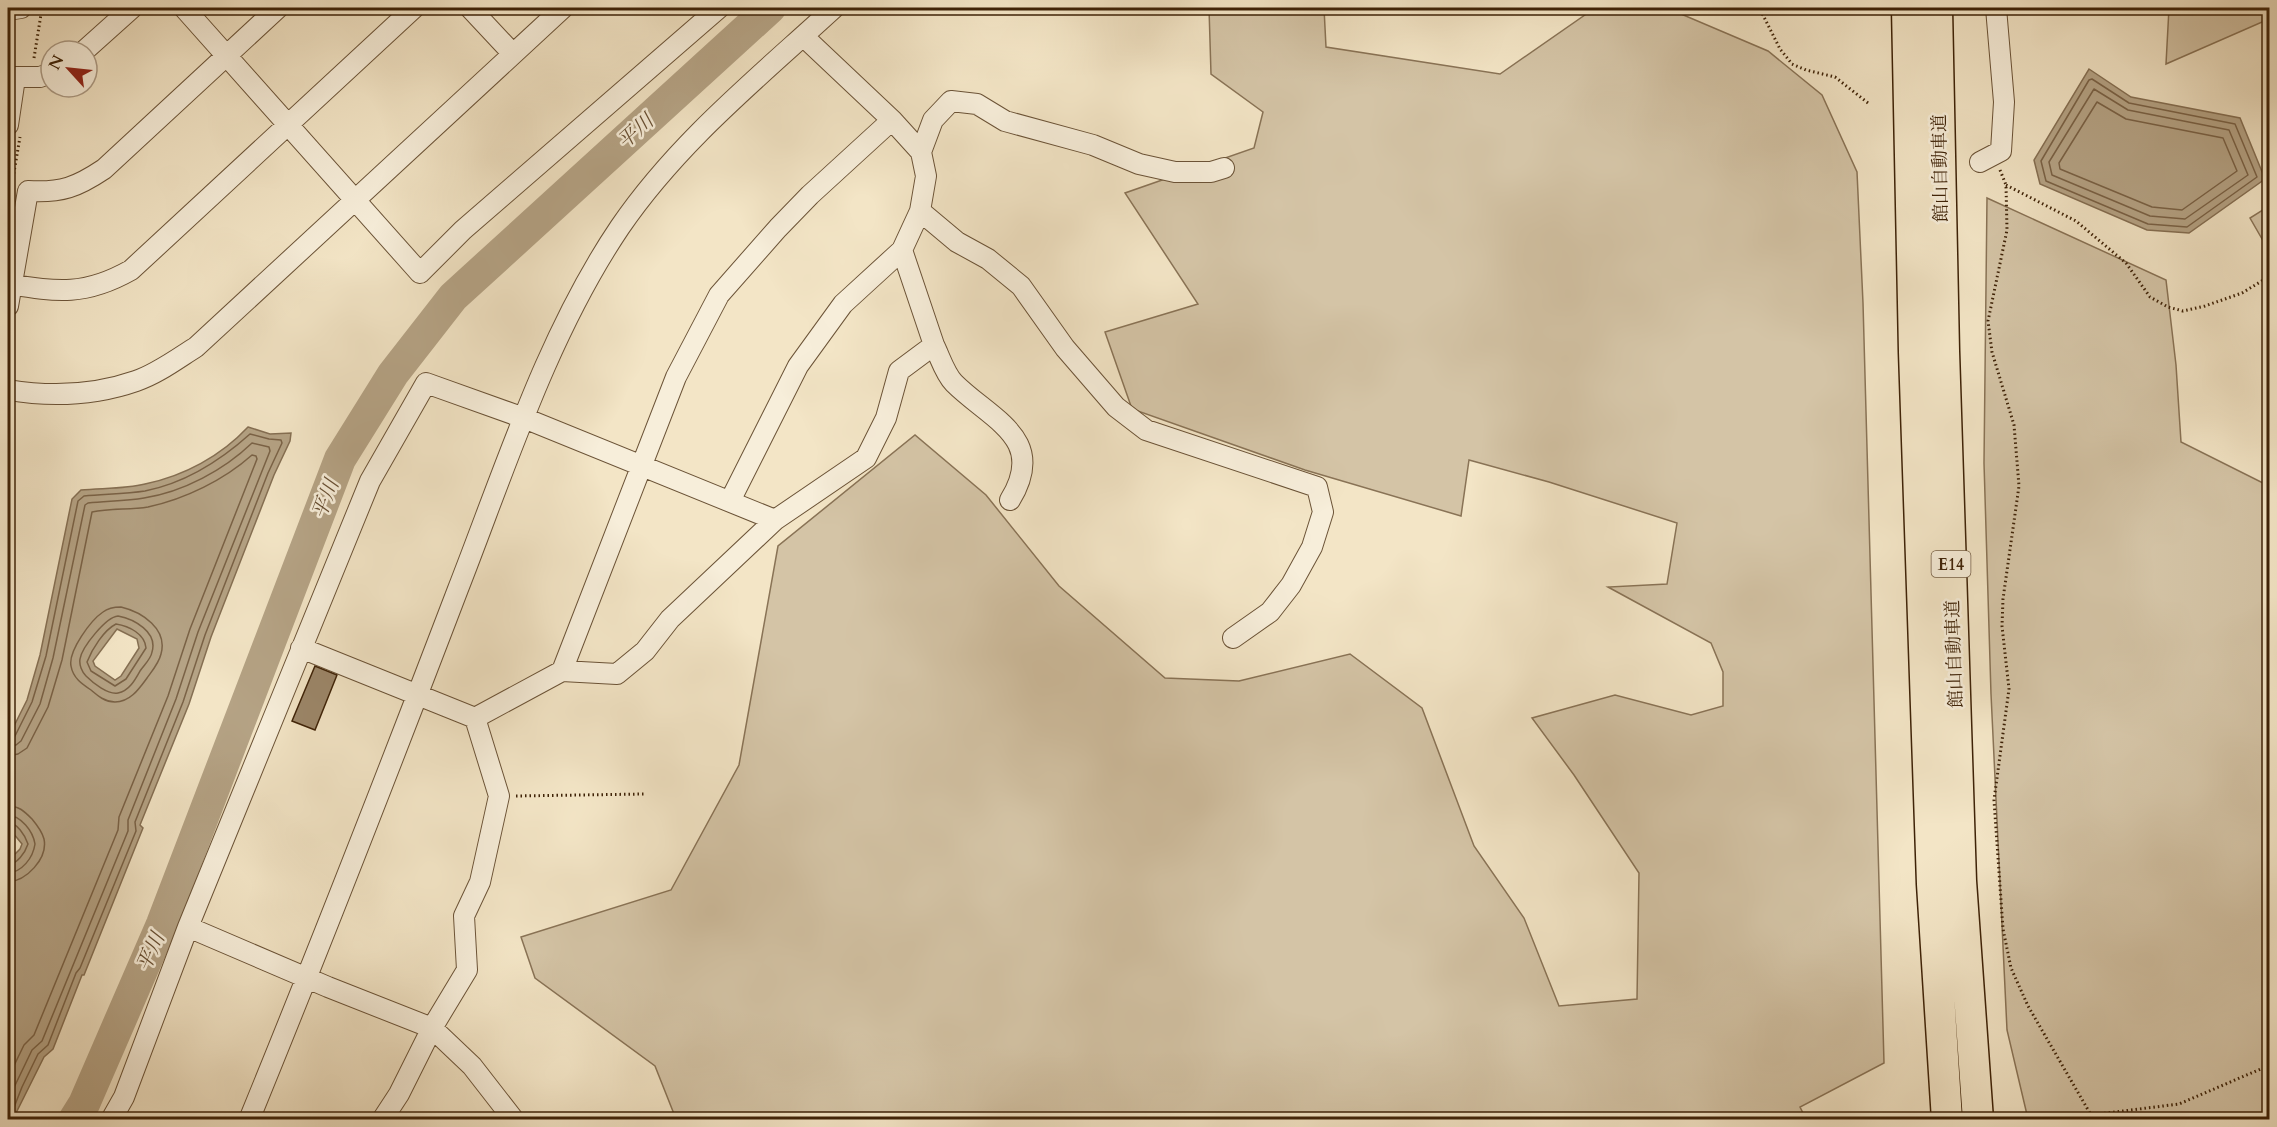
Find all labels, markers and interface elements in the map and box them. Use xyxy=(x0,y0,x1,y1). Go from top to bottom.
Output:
north arrow xyxy=(39,39,99,99)
text: N xyxy=(44,51,70,74)
water label: 平川 xyxy=(611,107,661,155)
street label: 館山自動車道 xyxy=(1927,114,1954,222)
water label: 平川 xyxy=(306,474,346,523)
road number: E14 xyxy=(1932,551,1970,577)
street label: 館山自動車道 xyxy=(1940,600,1969,708)
water label: 平川 xyxy=(130,927,172,976)

